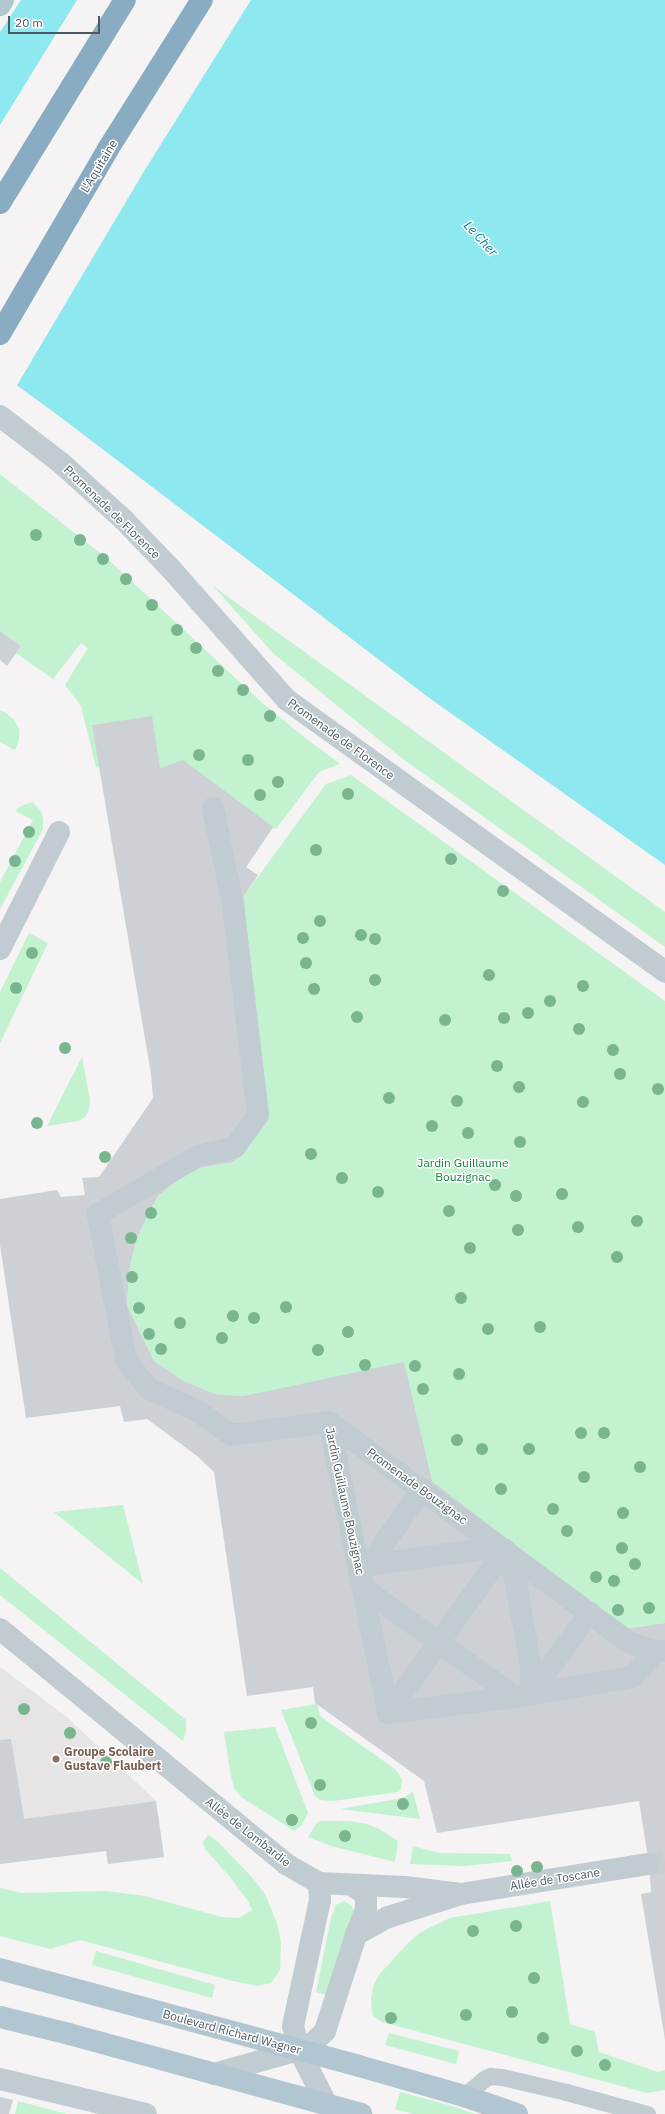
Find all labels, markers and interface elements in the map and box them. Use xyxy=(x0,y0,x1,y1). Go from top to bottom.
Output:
scale bar xyxy=(10,8,102,34)
text: 20 m xyxy=(15,15,43,30)
street label: L'Aquitaine xyxy=(78,137,120,195)
water label: Le Cher xyxy=(460,218,500,260)
street label: Promenade de Florence xyxy=(61,462,163,562)
street label: Promenade de Florence xyxy=(285,695,397,783)
park label: Jardin Guillaume Bouzignac xyxy=(417,1156,509,1184)
street label: Jardin Guillaume Bouzignac xyxy=(322,1426,368,1576)
street label: Promenade Bouzignac xyxy=(364,1445,470,1527)
place label: Groupe Scolaire Gustave Flaubert xyxy=(64,1745,161,1773)
marker: Groupe Scolaire Gustave Flaubert xyxy=(51,1754,61,1764)
street label: Allée de Lombardie xyxy=(203,1794,293,1870)
street label: Allée de Toscane xyxy=(509,1865,601,1893)
street label: Boulevard Richard Wagner xyxy=(161,2007,303,2057)

